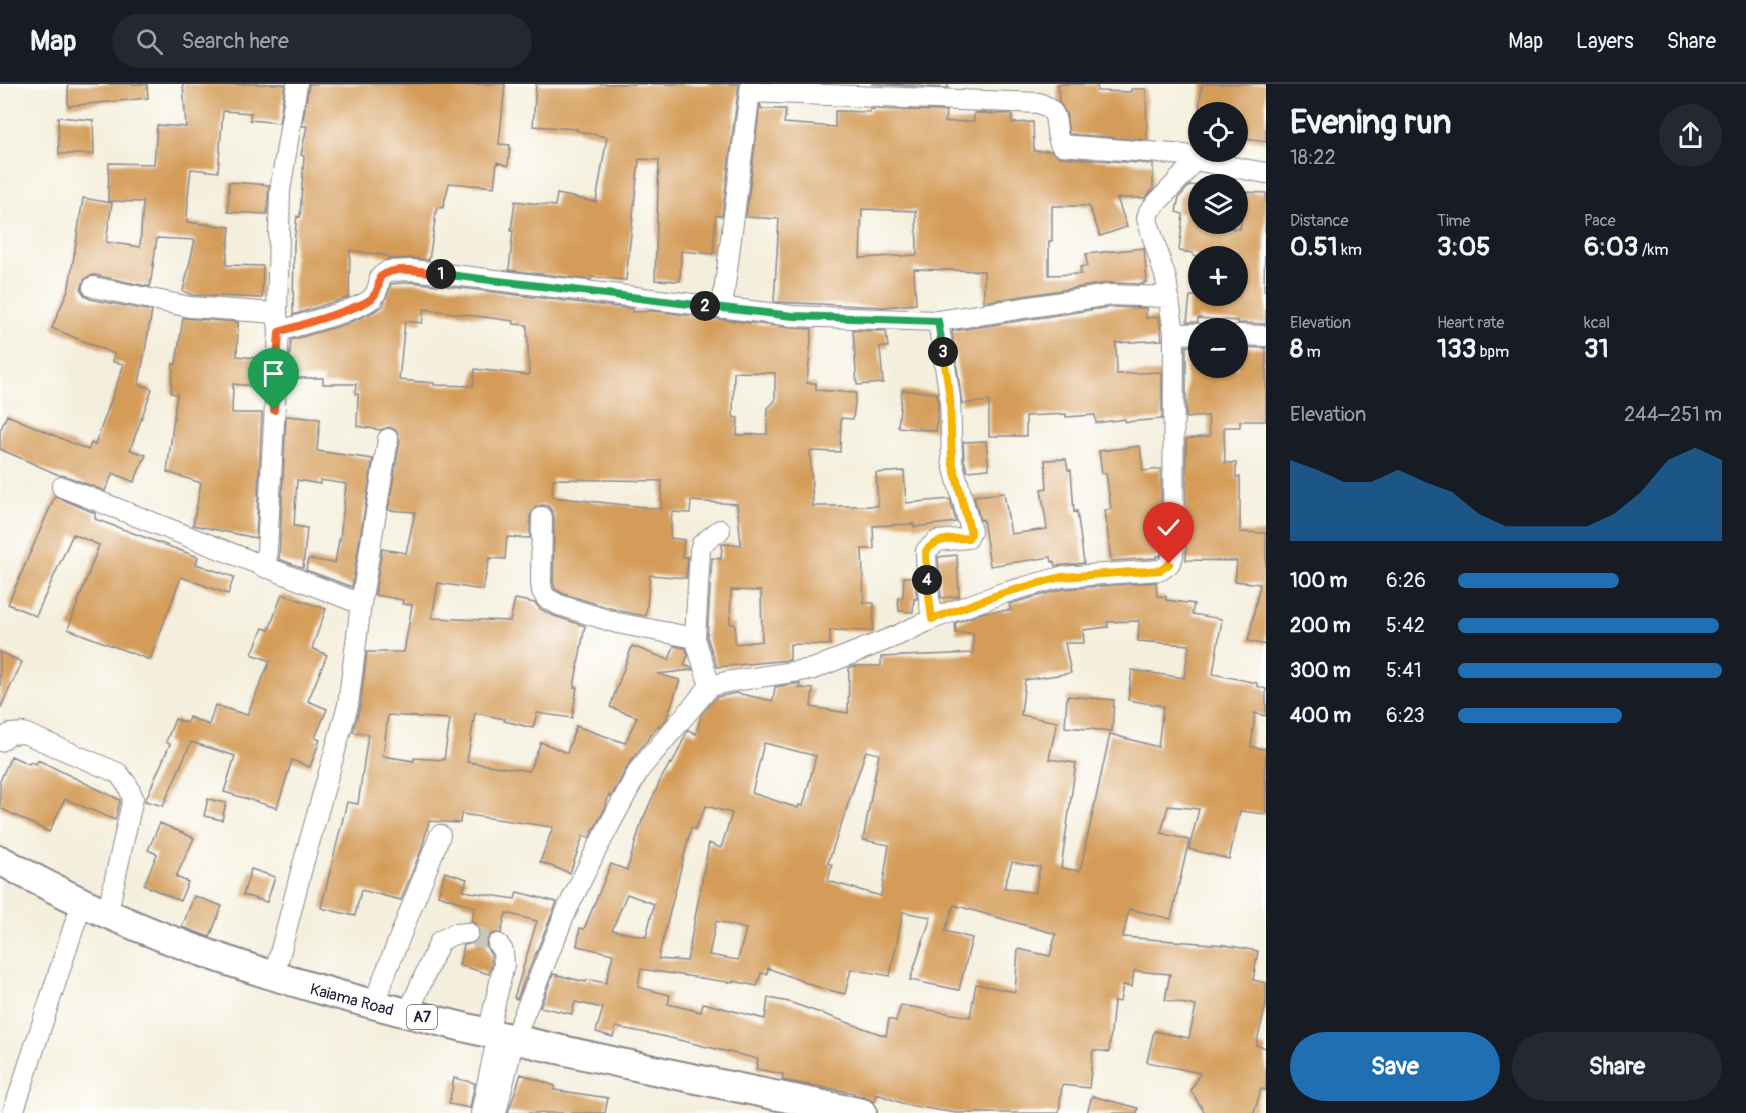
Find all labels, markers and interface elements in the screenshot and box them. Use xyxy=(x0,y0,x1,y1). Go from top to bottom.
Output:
search box xyxy=(112,14,532,68)
text: Map xyxy=(30,24,76,59)
icon: search xyxy=(133,25,166,58)
text: Search here xyxy=(181,27,289,55)
text: Map xyxy=(1508,28,1543,55)
text: Layers xyxy=(1576,28,1634,55)
text: Share xyxy=(1667,28,1716,55)
map controls xyxy=(1188,102,1248,378)
button: locate xyxy=(1188,102,1248,162)
text: Evening run xyxy=(1290,102,1451,143)
button: share xyxy=(1659,104,1722,167)
text: 18:22 xyxy=(1290,145,1336,170)
button: layers xyxy=(1188,174,1248,234)
text: Distance xyxy=(1290,211,1349,231)
text: Time xyxy=(1437,211,1470,231)
text: Pace xyxy=(1584,211,1616,231)
text: 0.51 xyxy=(1290,231,1338,263)
text: 3:05 xyxy=(1437,231,1490,263)
text: 6:03 xyxy=(1584,231,1638,263)
text: km xyxy=(1338,240,1362,260)
text: /km xyxy=(1638,240,1668,260)
button: + xyxy=(1188,246,1248,306)
pin: 1 xyxy=(426,259,456,289)
text: 1 xyxy=(438,264,444,284)
pin: 2 xyxy=(690,291,720,321)
text: 2 xyxy=(701,296,709,316)
text: Elevation xyxy=(1290,313,1351,333)
text: Heart rate xyxy=(1437,313,1504,333)
text: kcal xyxy=(1584,313,1610,333)
button: − xyxy=(1188,318,1248,378)
text: 8 xyxy=(1290,333,1303,365)
text: 133 xyxy=(1437,333,1476,365)
text: 31 xyxy=(1584,333,1609,365)
pin: 3 xyxy=(928,337,958,367)
text: 3 xyxy=(939,342,947,362)
text: m xyxy=(1303,342,1321,362)
text: bpm xyxy=(1476,342,1509,362)
pin xyxy=(248,348,299,410)
icon: arrive xyxy=(257,357,290,390)
text: Elevation xyxy=(1290,402,1366,427)
text: 244–251 m xyxy=(1624,402,1722,427)
pin xyxy=(1143,502,1194,564)
icon: check xyxy=(1152,511,1185,544)
pin: 4 xyxy=(912,565,942,595)
text: 100 m xyxy=(1290,568,1347,593)
text: 6:26 xyxy=(1386,568,1426,593)
text: 4 xyxy=(922,570,932,590)
text: 200 m xyxy=(1290,613,1351,638)
text: 5:42 xyxy=(1386,613,1425,638)
text: 300 m xyxy=(1290,658,1351,683)
text: 5:41 xyxy=(1386,658,1422,683)
text: 400 m xyxy=(1290,703,1351,728)
text: 6:23 xyxy=(1386,703,1425,728)
street label: Kaiama Road xyxy=(308,979,396,1021)
road number: A7 xyxy=(407,1005,437,1029)
button: Save xyxy=(1290,1032,1500,1101)
button: Share xyxy=(1512,1032,1722,1101)

